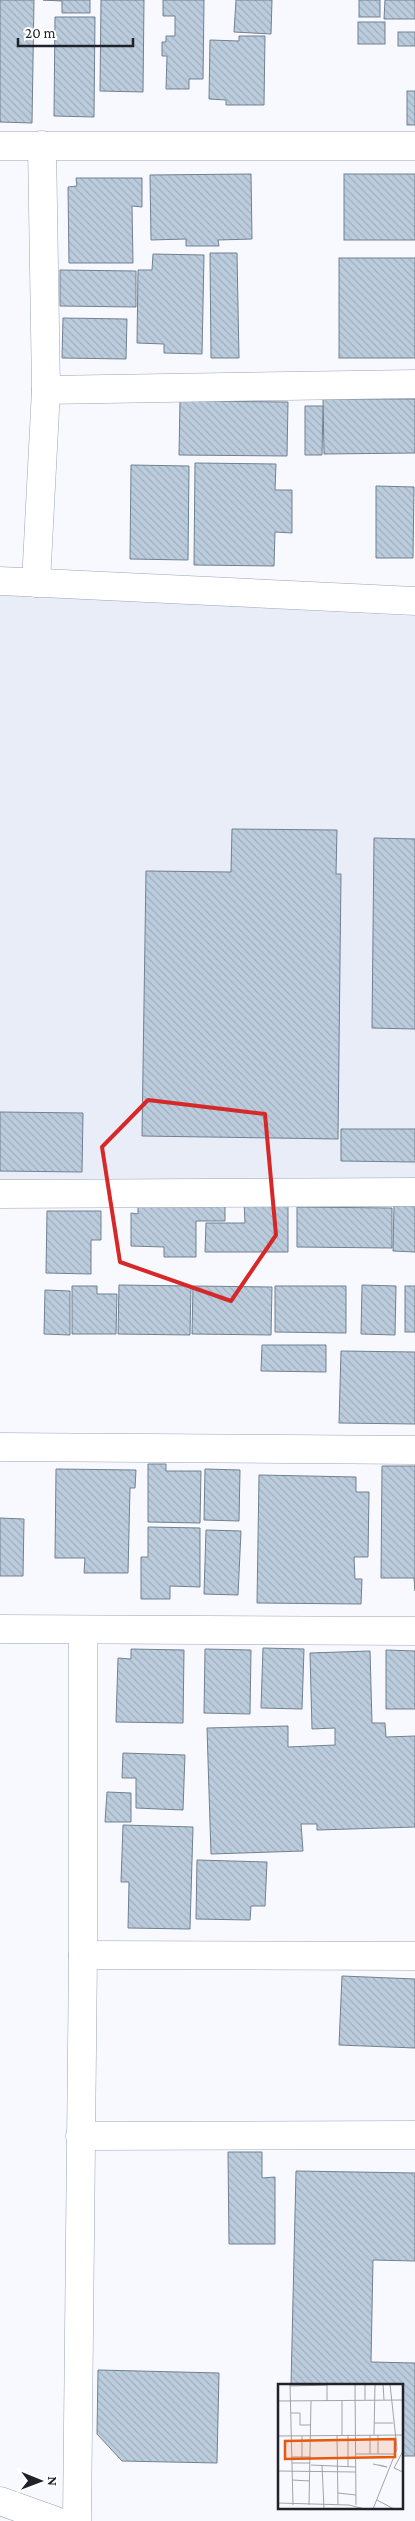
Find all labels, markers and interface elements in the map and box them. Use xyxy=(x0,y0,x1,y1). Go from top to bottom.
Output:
scale bar xyxy=(18,15,132,47)
text: 20 m xyxy=(25,25,56,41)
inset map xyxy=(278,2384,402,2508)
north arrow xyxy=(15,2456,65,2506)
text: N xyxy=(45,2476,61,2487)

